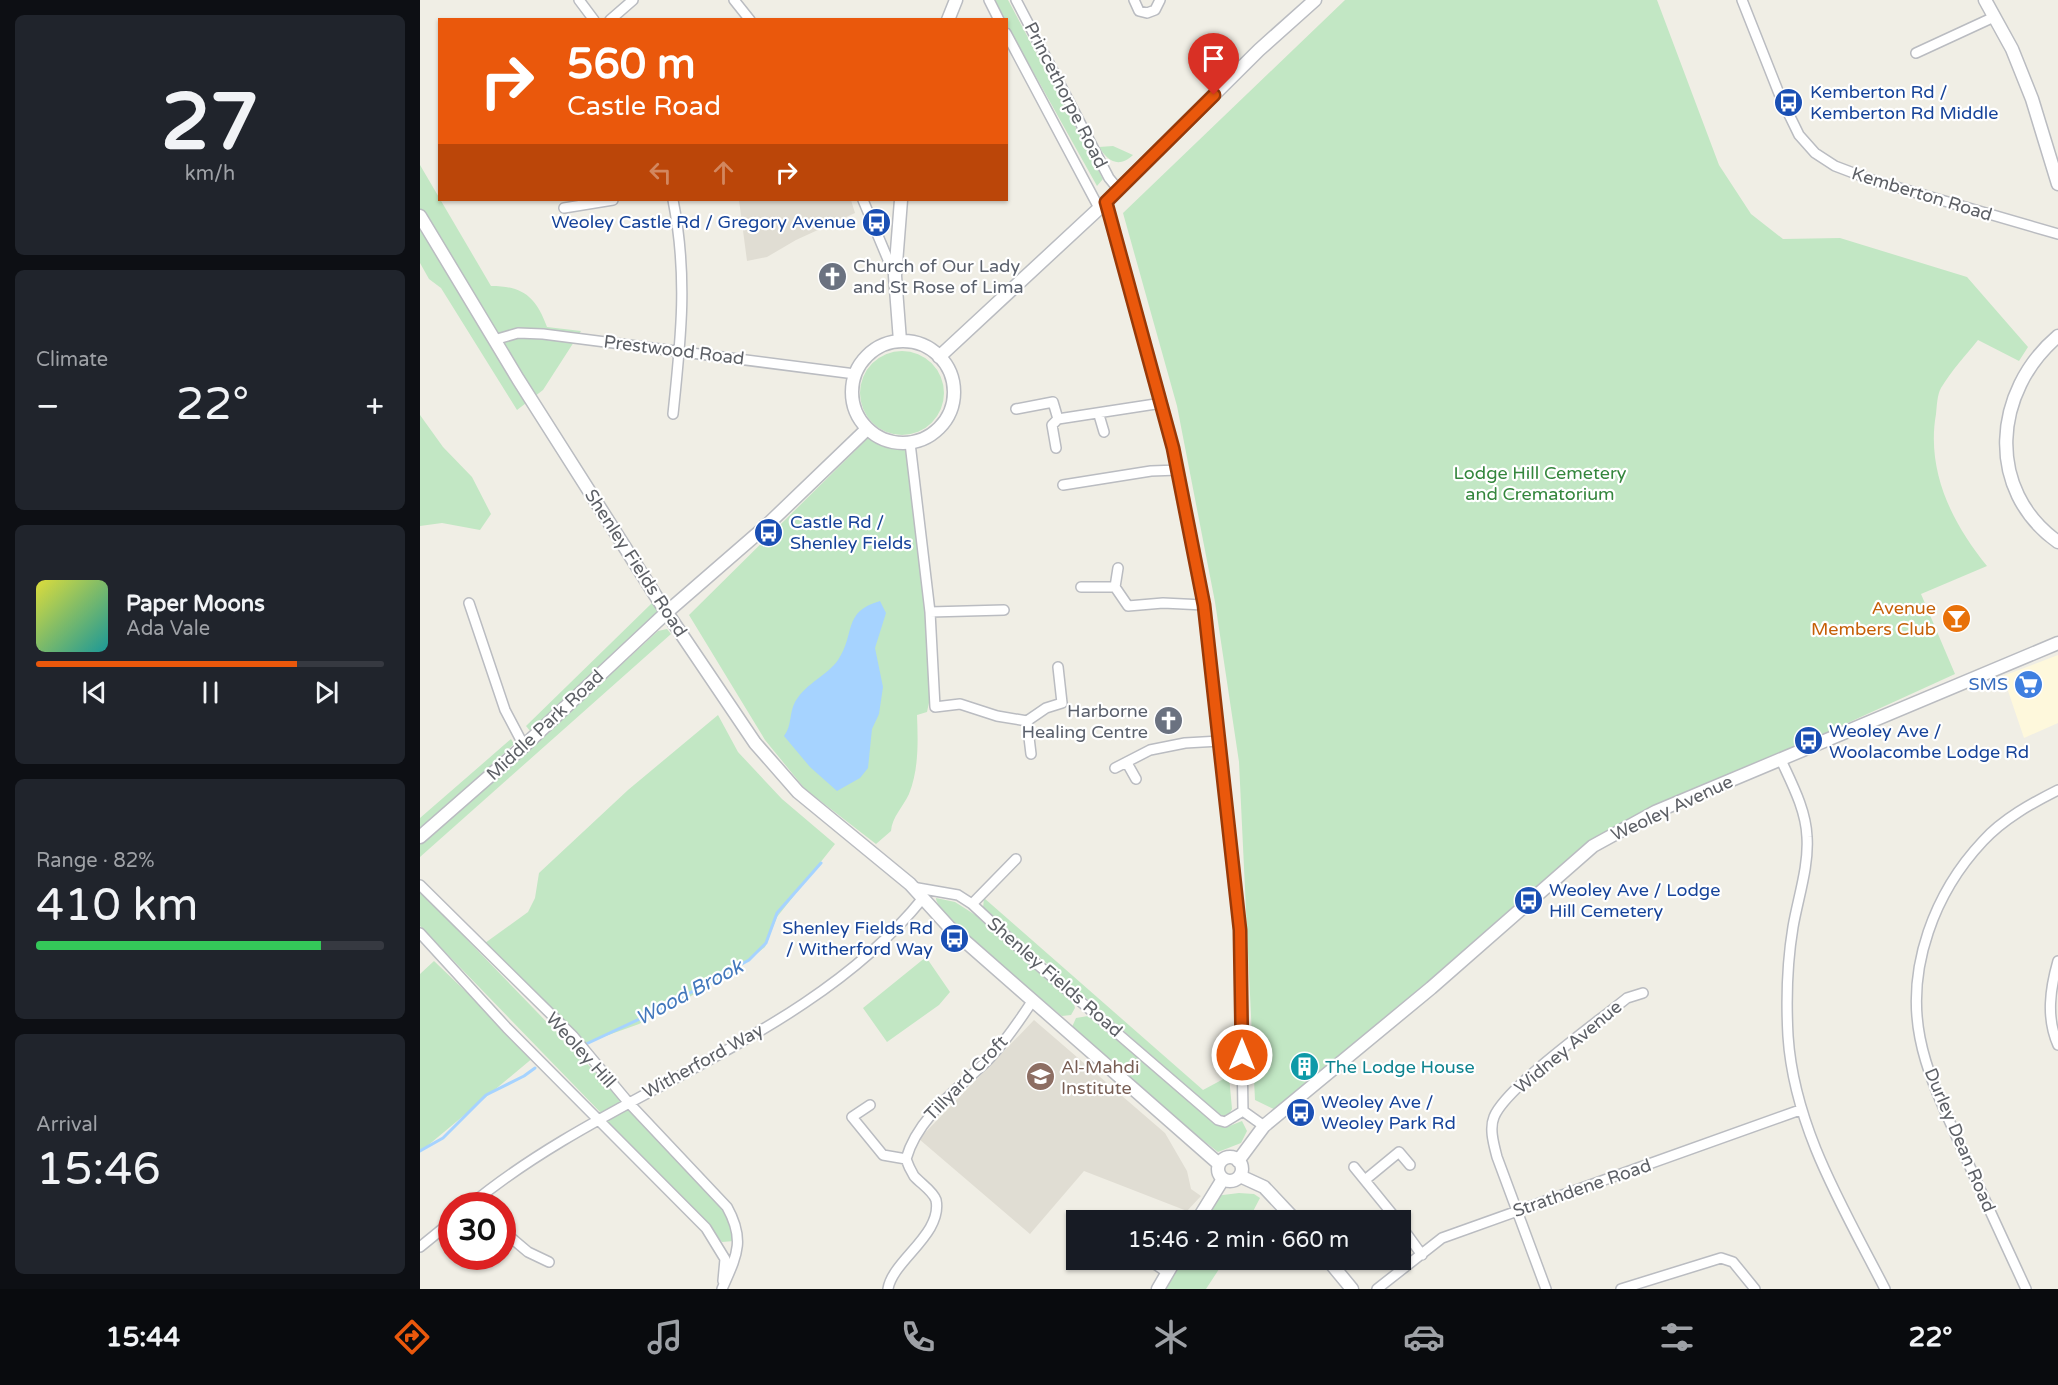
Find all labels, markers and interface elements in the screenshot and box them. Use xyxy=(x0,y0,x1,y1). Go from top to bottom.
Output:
street label: Princethorpe Road xyxy=(1020,18,1112,172)
pin xyxy=(1188,33,1239,95)
text: 560 m xyxy=(567,39,696,90)
icon: right xyxy=(468,42,546,120)
icon: arrive xyxy=(1197,42,1230,75)
text: 27 xyxy=(161,76,259,170)
place label: Kemberton Rd / Kemberton Rd Middle xyxy=(1810,81,1998,124)
bus stop icon: Kemberton Rd / Kemberton Rd Middle xyxy=(1773,86,1805,118)
text: Castle Road xyxy=(567,90,721,123)
icon: left xyxy=(644,156,677,189)
icon: ahead xyxy=(707,156,740,189)
icon: right xyxy=(770,156,803,189)
text: km/h xyxy=(185,162,235,186)
street label: Kemberton Road xyxy=(1849,162,1995,226)
bus stop icon: Weoley Castle Rd / Gregory Avenue xyxy=(861,206,893,238)
place label: Weoley Castle Rd / Gregory Avenue xyxy=(551,211,856,233)
place label: Church of Our Lady and St Rose of Lima xyxy=(853,255,1024,298)
church icon: Church of Our Lady and St Rose of Lima xyxy=(816,260,848,292)
street label: Prestwood Road xyxy=(602,330,746,370)
text: Climate xyxy=(36,348,108,372)
text: 22° xyxy=(176,378,249,432)
text: − xyxy=(36,387,60,426)
text: + xyxy=(365,387,384,426)
park label: Lodge Hill Cemetery and Crematorium xyxy=(1453,462,1627,505)
street label: Shenley Fields Road xyxy=(580,485,692,641)
place label: Castle Rd / Shenley Fields xyxy=(790,511,912,554)
bus stop icon: Castle Rd / Shenley Fields xyxy=(753,516,785,548)
text: Paper Moons xyxy=(126,591,265,617)
place label: Avenue Members Club xyxy=(1811,597,1936,640)
bar icon: Avenue Members Club xyxy=(1941,602,1973,634)
text: Ada Vale xyxy=(126,617,210,641)
street label: Middle Park Road xyxy=(482,665,608,785)
supermarket icon: SMS xyxy=(2013,668,2045,700)
place label: SMS xyxy=(1968,673,2008,695)
icon: previous xyxy=(78,676,111,709)
icon: pause xyxy=(194,676,227,709)
icon: next xyxy=(310,676,343,709)
place label: Harborne Healing Centre xyxy=(1022,700,1148,743)
church icon: Harborne Healing Centre xyxy=(1153,705,1185,737)
place label: Weoley Ave / Woolacombe Lodge Rd xyxy=(1829,720,2029,763)
bus stop icon: Weoley Ave / Woolacombe Lodge Rd xyxy=(1792,725,1824,757)
street label: Weoley Avenue xyxy=(1608,770,1736,846)
text: Range · 82% xyxy=(36,849,155,873)
text: 410 km xyxy=(36,879,198,933)
place label: Weoley Ave / Lodge Hill Cemetery xyxy=(1549,879,1720,922)
bus stop icon: Weoley Ave / Lodge Hill Cemetery xyxy=(1512,884,1544,916)
street label: Shenley Fields Road xyxy=(983,912,1127,1042)
place label: Shenley Fields Rd / Witherford Way xyxy=(782,917,933,960)
bus stop icon: Shenley Fields Rd / Witherford Way xyxy=(938,922,970,954)
water label: Wood Brook xyxy=(632,954,749,1031)
street label: Widney Avenue xyxy=(1510,996,1626,1098)
street label: Weoley Hill xyxy=(541,1008,621,1092)
street label: Witherford Way xyxy=(639,1019,767,1103)
position arrow xyxy=(1210,1023,1274,1087)
street label: Tillyard Croft xyxy=(920,1031,1012,1125)
building icon: The Lodge House xyxy=(1288,1051,1320,1083)
place label: Al-Mahdi Institute xyxy=(1061,1056,1139,1099)
place label: The Lodge House xyxy=(1325,1056,1475,1078)
school or university icon: Al-Mahdi Institute xyxy=(1024,1061,1056,1093)
street label: Durley Dean Road xyxy=(1920,1065,2000,1215)
place label: Weoley Ave / Weoley Park Rd xyxy=(1321,1091,1456,1134)
bus stop icon: Weoley Ave / Weoley Park Rd xyxy=(1284,1096,1316,1128)
text: Arrival xyxy=(36,1113,98,1137)
text: 15:46 xyxy=(36,1143,161,1197)
street label: Strathdene Road xyxy=(1510,1154,1654,1222)
speed limit sign: 30 xyxy=(438,1192,516,1270)
text: 15:46 · 2 min · 660 m xyxy=(1128,1227,1349,1253)
icon: directions xyxy=(391,1316,433,1358)
icon: music xyxy=(644,1316,686,1358)
icon: phone xyxy=(897,1316,939,1358)
icon: climate xyxy=(1150,1316,1192,1358)
icon: car xyxy=(1403,1316,1445,1358)
icon: filters xyxy=(1656,1316,1698,1358)
text: 15:44 xyxy=(105,1321,180,1354)
text: 22° xyxy=(1908,1321,1953,1354)

